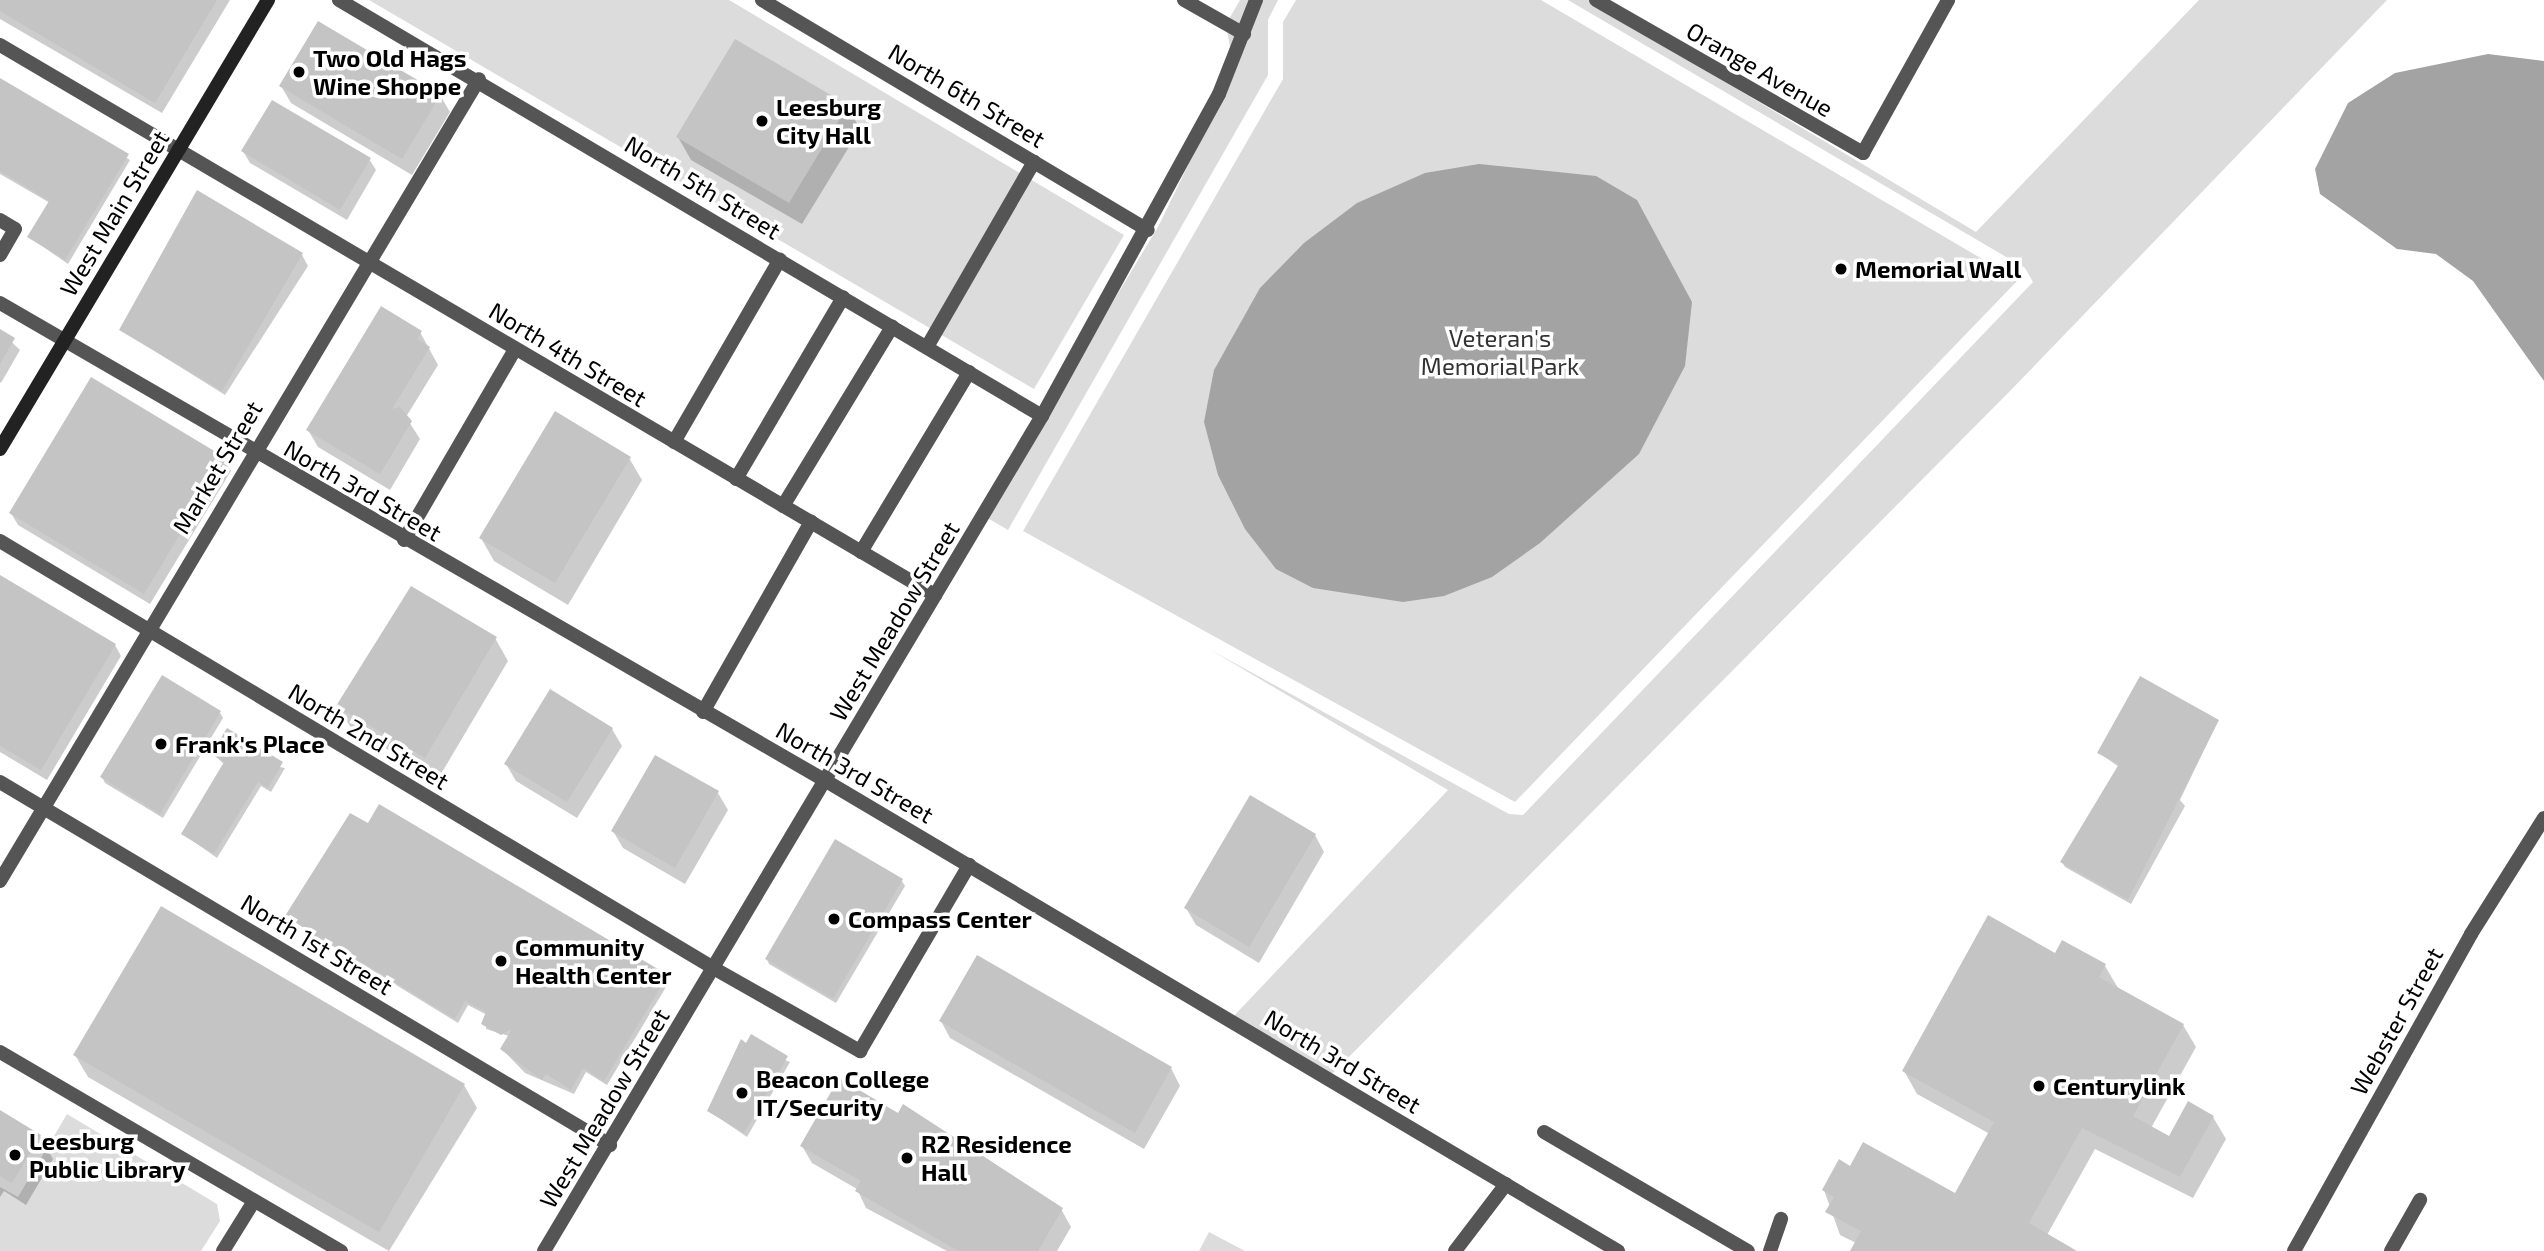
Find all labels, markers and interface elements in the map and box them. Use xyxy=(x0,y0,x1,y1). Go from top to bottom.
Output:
street label: Orange Avenue xyxy=(1681,15,1839,123)
street label: North 6th Street xyxy=(884,37,1050,153)
place label: Two Old Hags Wine Shoppe xyxy=(313,44,467,100)
marker: Two Old Hags Wine Shoppe xyxy=(291,64,307,80)
place label: Leesburg City Hall xyxy=(776,93,881,149)
marker: Leesburg City Hall xyxy=(754,113,770,129)
street label: West Main Street xyxy=(53,125,175,301)
street label: North 5th Street xyxy=(620,129,786,245)
place label: Memorial Wall xyxy=(1855,255,2022,283)
marker: Memorial Wall xyxy=(1833,261,1849,277)
street label: North 4th Street xyxy=(484,296,652,412)
park label: Veteran's Memorial Park xyxy=(1421,324,1579,380)
street label: Market Street xyxy=(166,395,268,539)
street label: North 3rd Street xyxy=(279,433,447,547)
street label: West Meadow Street xyxy=(823,516,965,726)
street label: North 2nd Street xyxy=(284,677,454,795)
street label: North 3rd Street xyxy=(771,715,939,829)
place label: Frank's Place xyxy=(175,730,325,758)
marker: Frank's Place xyxy=(153,736,169,752)
street label: North 1st Street xyxy=(236,887,398,1001)
place label: Compass Center xyxy=(848,905,1032,933)
marker: Compass Center xyxy=(826,911,842,927)
place label: Community Health Center xyxy=(515,933,672,989)
street label: Webster Street xyxy=(2343,942,2449,1100)
marker: Community Health Center xyxy=(493,953,509,969)
street label: West Meadow Street xyxy=(533,1003,675,1213)
street label: North 3rd Street xyxy=(1260,1003,1426,1119)
place label: Beacon College IT/Security xyxy=(756,1065,929,1121)
place label: Centurylink xyxy=(2053,1072,2185,1100)
marker: Centurylink xyxy=(2031,1078,2047,1094)
marker: Beacon College IT/Security xyxy=(734,1085,750,1101)
place label: Leesburg Public Library xyxy=(29,1127,186,1183)
place label: R2 Residence Hall xyxy=(921,1130,1072,1186)
marker: Leesburg Public Library xyxy=(7,1147,23,1163)
marker: R2 Residence Hall xyxy=(899,1150,915,1166)

